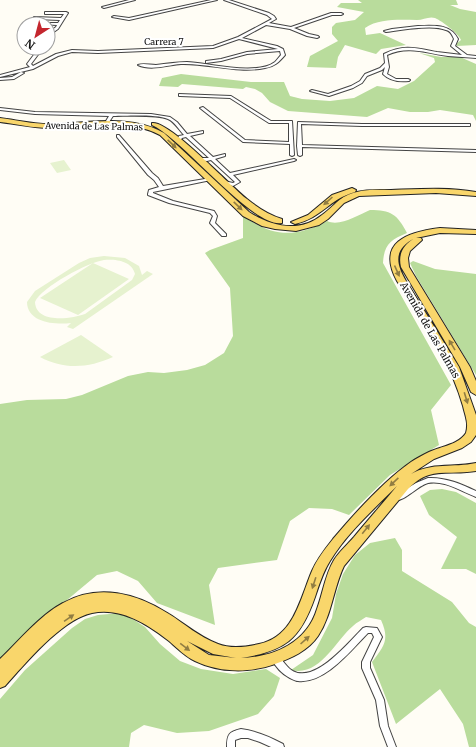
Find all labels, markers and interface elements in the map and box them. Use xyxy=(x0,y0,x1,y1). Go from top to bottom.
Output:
north arrow xyxy=(16,16,56,56)
text: N xyxy=(22,36,38,52)
street label: Carrera 7 xyxy=(144,36,184,47)
street label: Avenida de Las Palmas xyxy=(44,120,144,132)
one-way arrow xyxy=(167,139,177,149)
one-way arrow xyxy=(323,196,333,205)
one-way arrow xyxy=(233,201,243,210)
one-way arrow xyxy=(394,266,400,277)
street label: Avenida de Las Palmas xyxy=(397,279,463,380)
one-way arrow xyxy=(448,339,455,351)
one-way arrow xyxy=(463,392,469,404)
one-way arrow xyxy=(389,477,399,487)
one-way arrow xyxy=(362,523,371,534)
one-way arrow xyxy=(311,577,317,589)
one-way arrow xyxy=(64,614,75,622)
one-way arrow xyxy=(300,636,310,645)
one-way arrow xyxy=(180,643,191,652)

